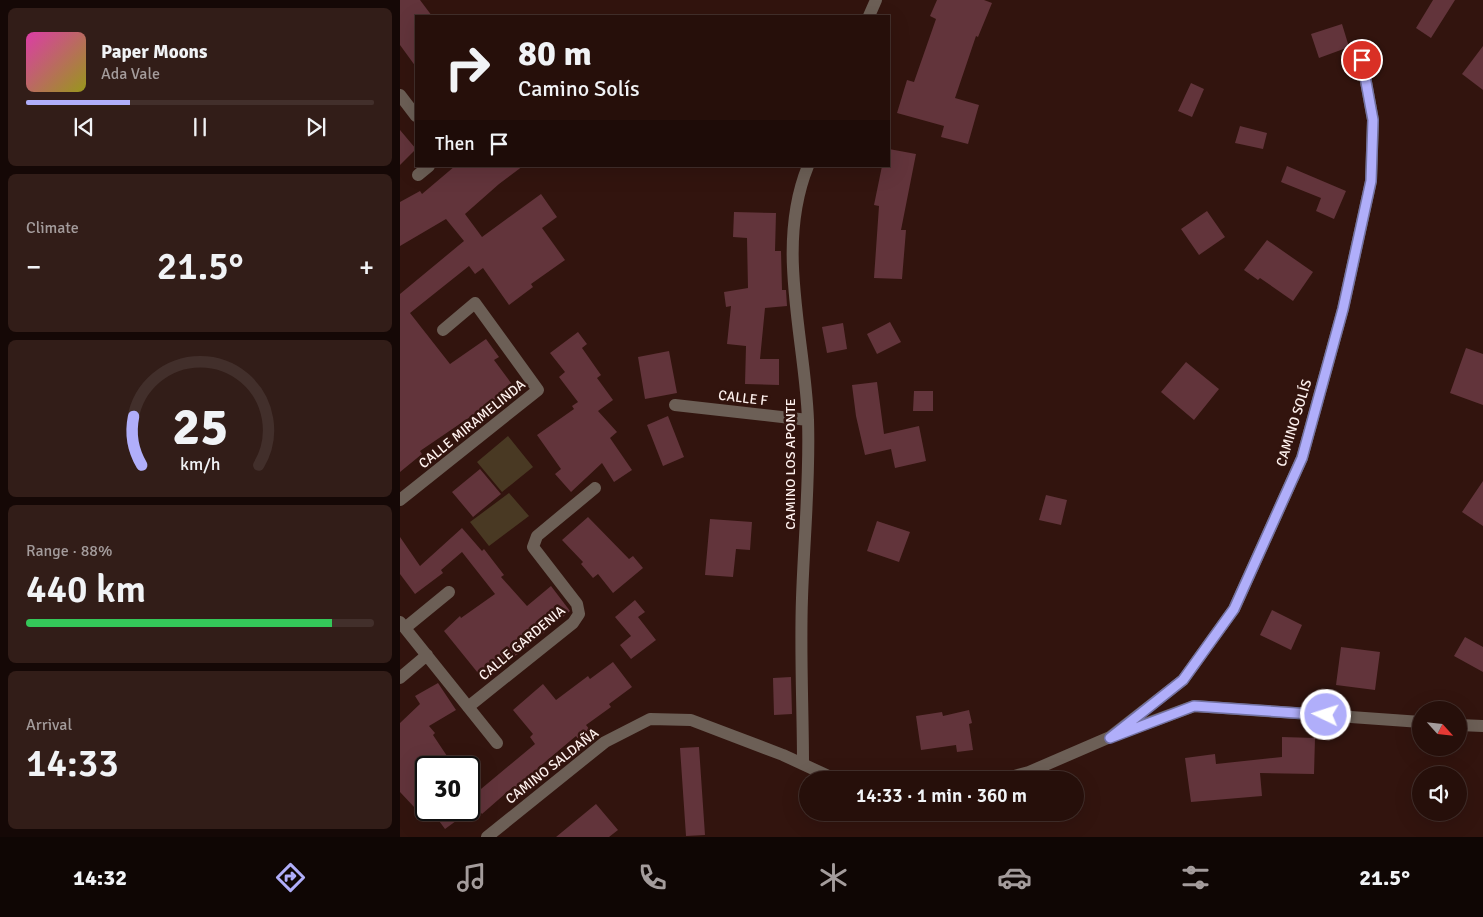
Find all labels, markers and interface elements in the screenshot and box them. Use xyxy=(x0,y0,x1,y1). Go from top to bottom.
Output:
text: 80 m xyxy=(518,32,592,75)
icon: right xyxy=(435,35,500,100)
pin xyxy=(1341,39,1383,81)
text: Paper Moons xyxy=(101,40,207,64)
icon: arrive xyxy=(1348,46,1376,74)
text: Ada Vale xyxy=(101,64,160,84)
text: Camino Solís xyxy=(518,75,640,102)
icon: previous xyxy=(70,113,98,141)
icon: pause xyxy=(186,113,214,141)
icon: next xyxy=(302,113,330,141)
icon: arrive xyxy=(485,130,513,158)
text: Then xyxy=(435,132,475,156)
text: Climate xyxy=(26,218,79,238)
text: 21.5° xyxy=(157,243,243,290)
text: − xyxy=(26,250,41,284)
text: + xyxy=(359,250,374,284)
street label: CALLE MIRAMELINDA xyxy=(415,376,529,472)
street label: CAMINO SOLÍS xyxy=(1273,377,1315,469)
street label: CALLE F xyxy=(717,387,769,409)
text: 25 xyxy=(172,395,228,459)
street label: CAMINO LOS APONTE xyxy=(782,398,799,530)
text: km/h xyxy=(180,453,220,475)
text: Range · 88% xyxy=(26,541,112,561)
text: 440 km xyxy=(26,566,146,613)
street label: CALLE GARDENIA xyxy=(475,602,569,684)
position arrow xyxy=(1299,688,1351,740)
north arrow xyxy=(1412,701,1468,756)
map controls xyxy=(1412,701,1467,821)
text: Arrival xyxy=(26,715,72,735)
street label: CAMINO SALDAÑA xyxy=(502,724,602,808)
text: 14:33 xyxy=(26,740,119,787)
speed limit sign: 30 xyxy=(415,756,480,821)
button: sound xyxy=(1412,766,1467,821)
text: 14:33 · 1 min · 360 m xyxy=(856,784,1027,808)
icon: directions xyxy=(273,860,308,895)
icon: music xyxy=(454,860,489,895)
icon: phone xyxy=(635,860,670,895)
icon: climate xyxy=(816,860,851,895)
icon: car xyxy=(997,860,1032,895)
icon: filters xyxy=(1178,860,1213,895)
text: 14:32 xyxy=(73,864,127,891)
text: 21.5° xyxy=(1359,864,1410,891)

